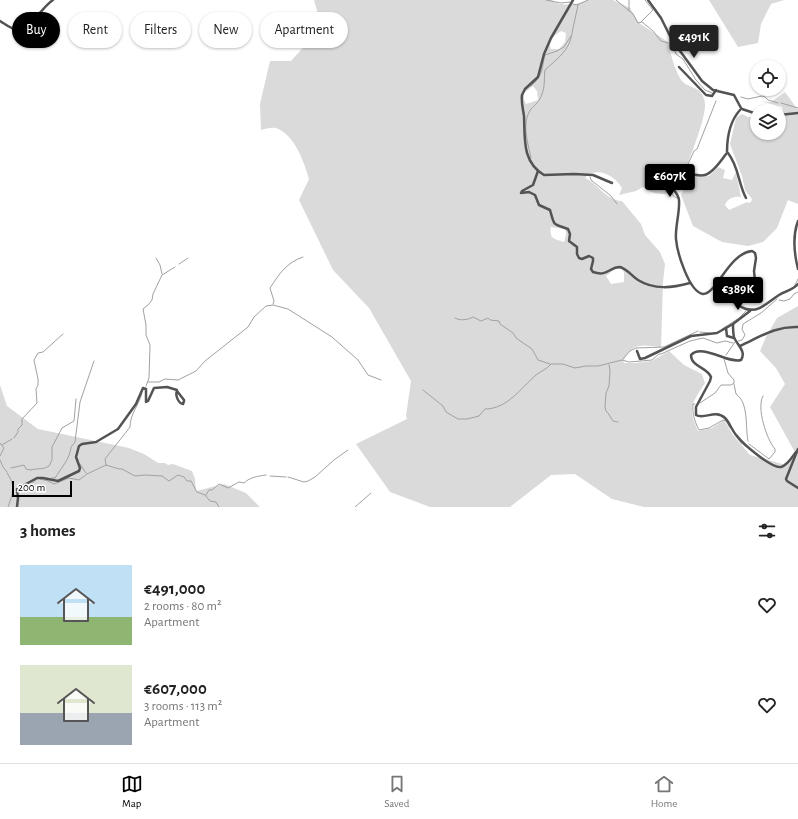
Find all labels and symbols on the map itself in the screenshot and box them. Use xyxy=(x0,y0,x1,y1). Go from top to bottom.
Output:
pin: €491K xyxy=(666,25,722,59)
pin: €607K xyxy=(642,164,698,198)
pin: €389K xyxy=(710,277,766,311)
scale bar xyxy=(12,479,72,498)

